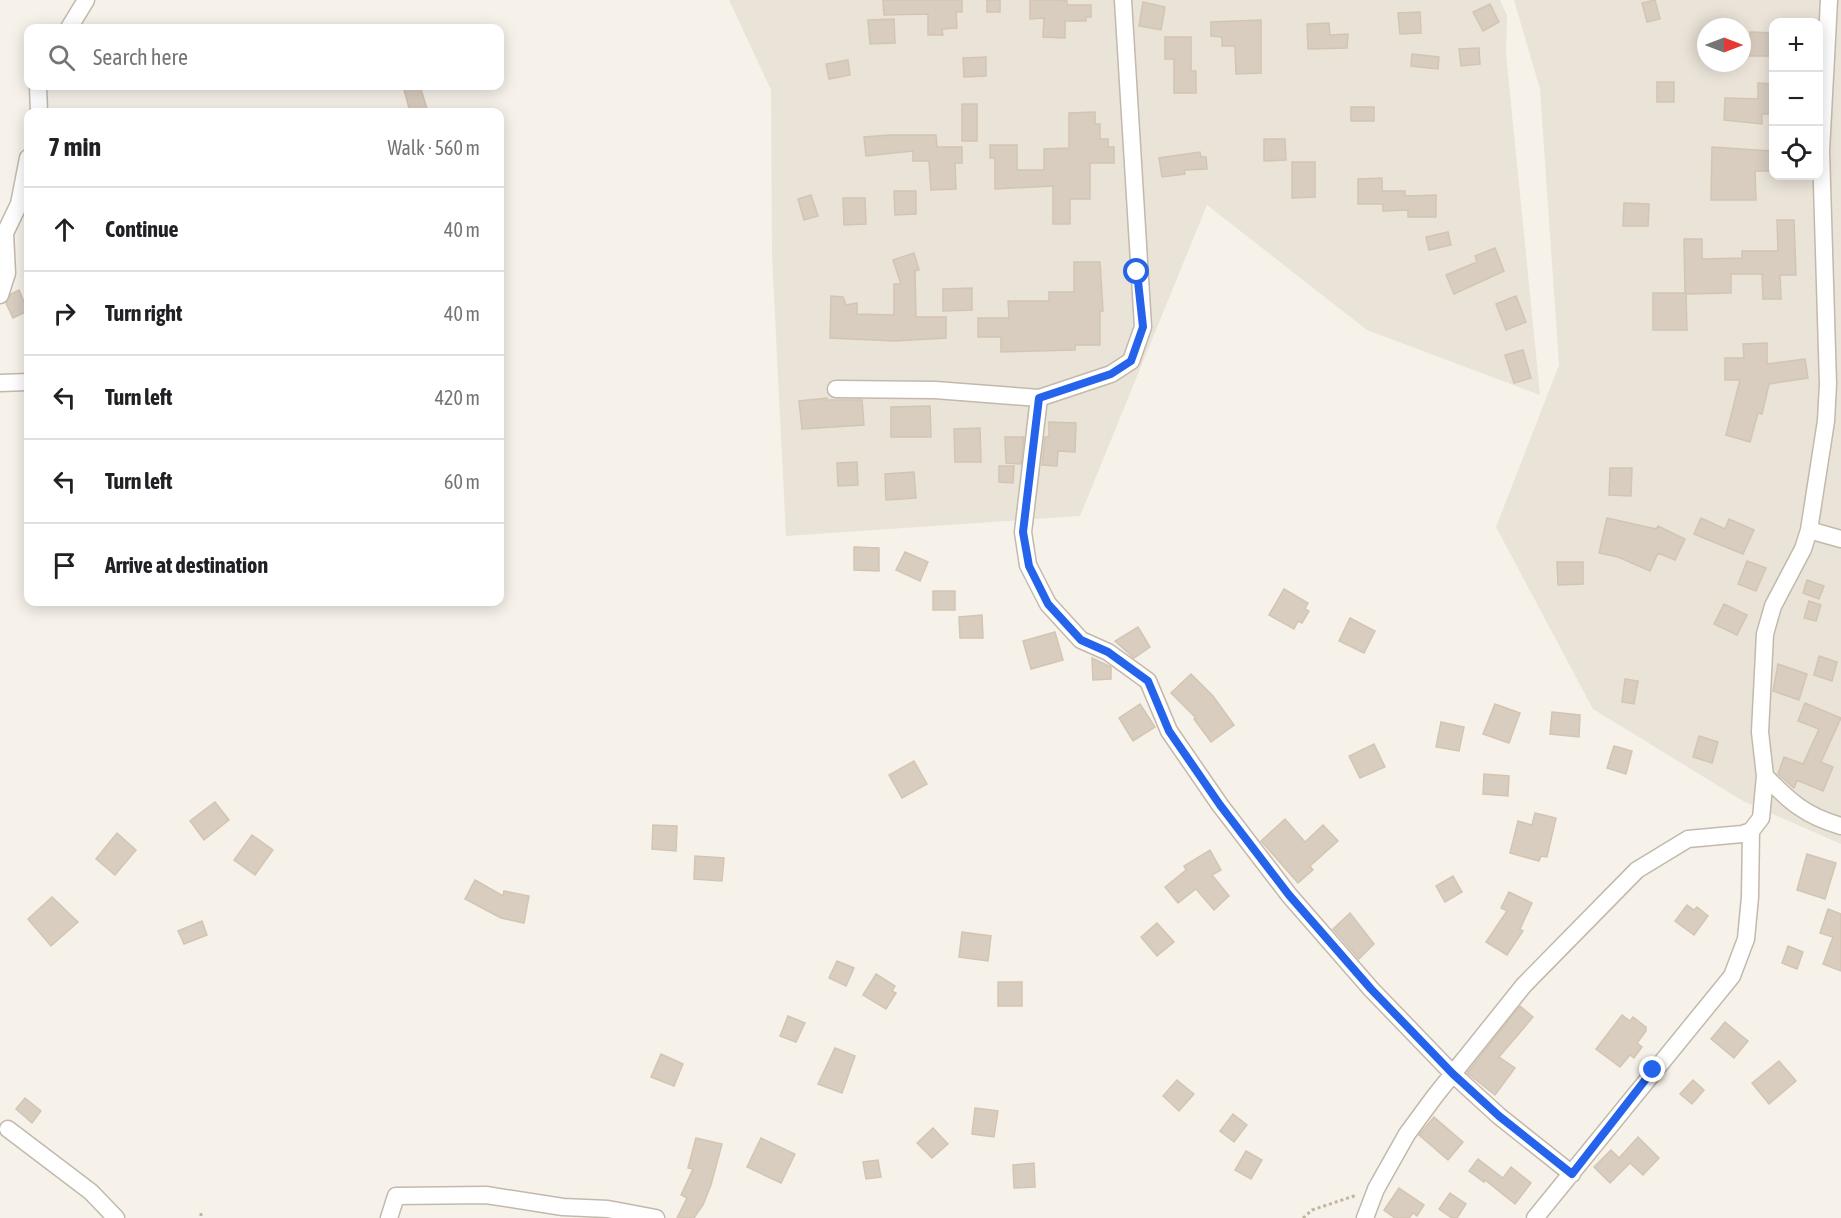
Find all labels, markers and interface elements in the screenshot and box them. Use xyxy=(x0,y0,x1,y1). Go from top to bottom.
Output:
north arrow xyxy=(1697,18,1751,72)
map controls xyxy=(1769,18,1823,180)
button: + xyxy=(1769,18,1823,72)
search box xyxy=(24,24,504,90)
icon: search xyxy=(45,41,78,74)
text: Search here xyxy=(93,44,188,70)
button: − xyxy=(1769,72,1823,126)
button: locate xyxy=(1769,126,1823,180)
text: 7 min xyxy=(48,132,101,162)
text: Walk · 560 m xyxy=(388,136,480,159)
icon: ahead xyxy=(48,213,81,246)
text: Continue xyxy=(105,216,179,242)
text: 40 m xyxy=(444,218,480,241)
route start xyxy=(1123,258,1149,284)
icon: right xyxy=(48,297,81,330)
text: Turn right xyxy=(105,300,182,326)
text: 40 m xyxy=(444,302,480,325)
icon: left xyxy=(48,381,81,414)
text: Turn left xyxy=(105,384,172,410)
text: 420 m xyxy=(435,386,480,409)
icon: left xyxy=(48,465,81,498)
text: Turn left xyxy=(105,468,172,494)
text: 60 m xyxy=(444,470,480,493)
icon: arrive xyxy=(48,549,81,582)
text: Arrive at destination xyxy=(105,552,268,578)
route end xyxy=(1639,1056,1665,1082)

